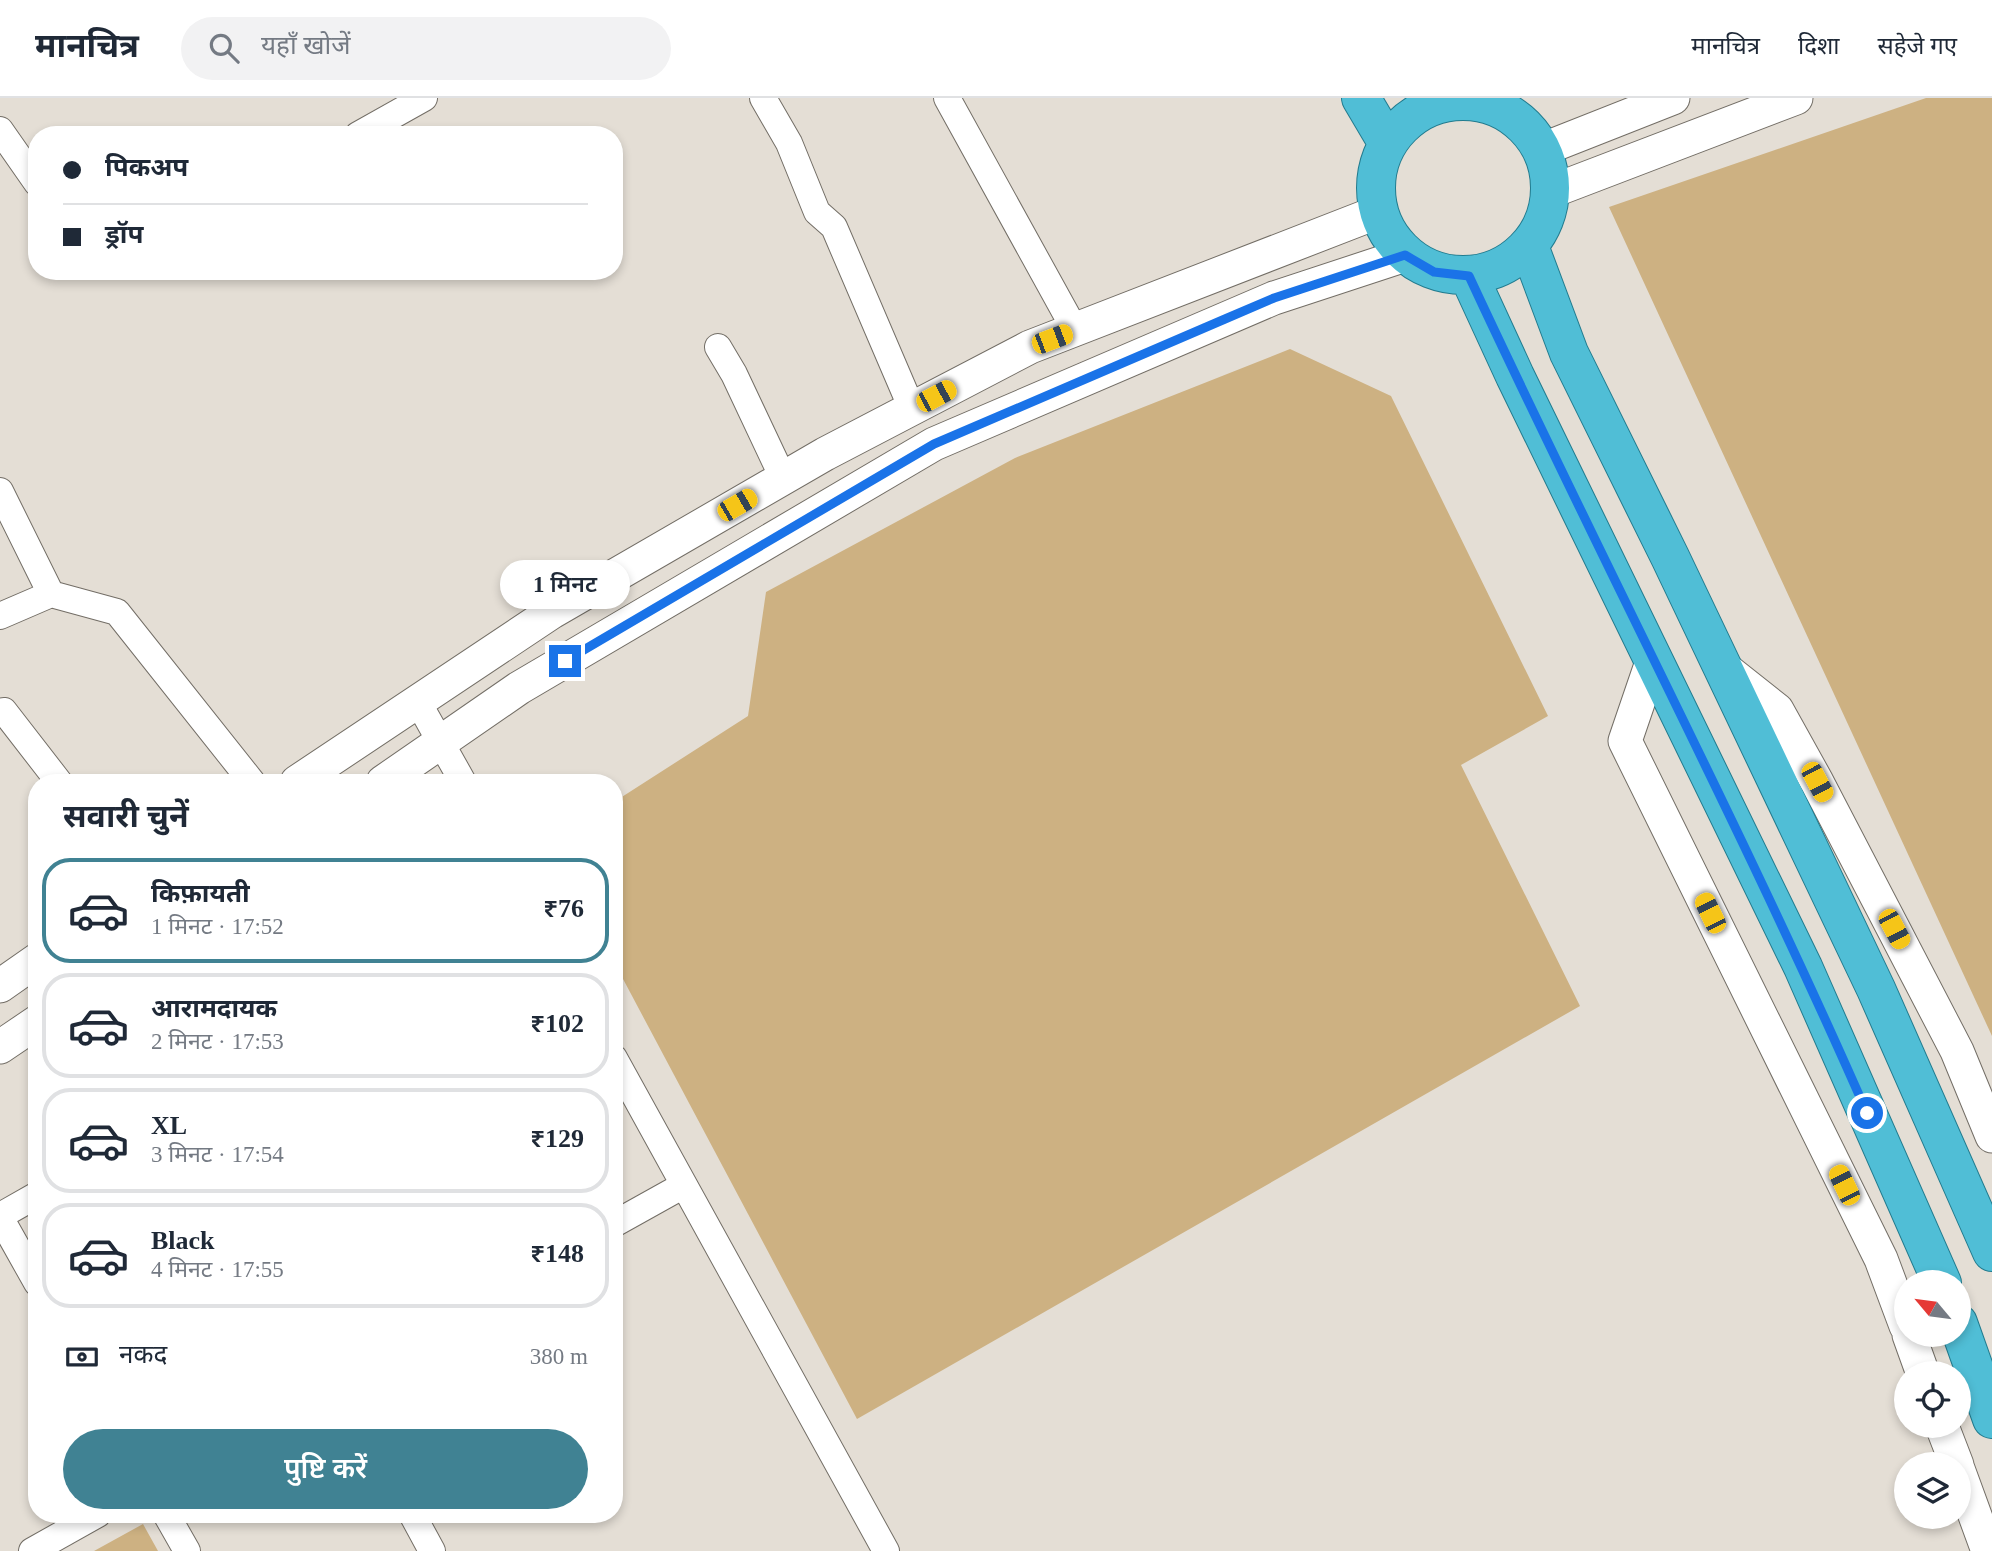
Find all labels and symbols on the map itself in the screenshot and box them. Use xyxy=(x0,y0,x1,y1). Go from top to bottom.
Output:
car xyxy=(1029,322,1076,356)
car xyxy=(913,377,960,415)
car xyxy=(714,485,761,525)
callout: 1 मिनट xyxy=(500,560,630,608)
route end xyxy=(549,645,581,677)
car xyxy=(1798,759,1837,805)
car xyxy=(1692,890,1729,936)
car xyxy=(1875,906,1914,952)
route start xyxy=(1851,1097,1883,1129)
car xyxy=(1826,1162,1863,1208)
north arrow xyxy=(1894,1270,1970,1348)

